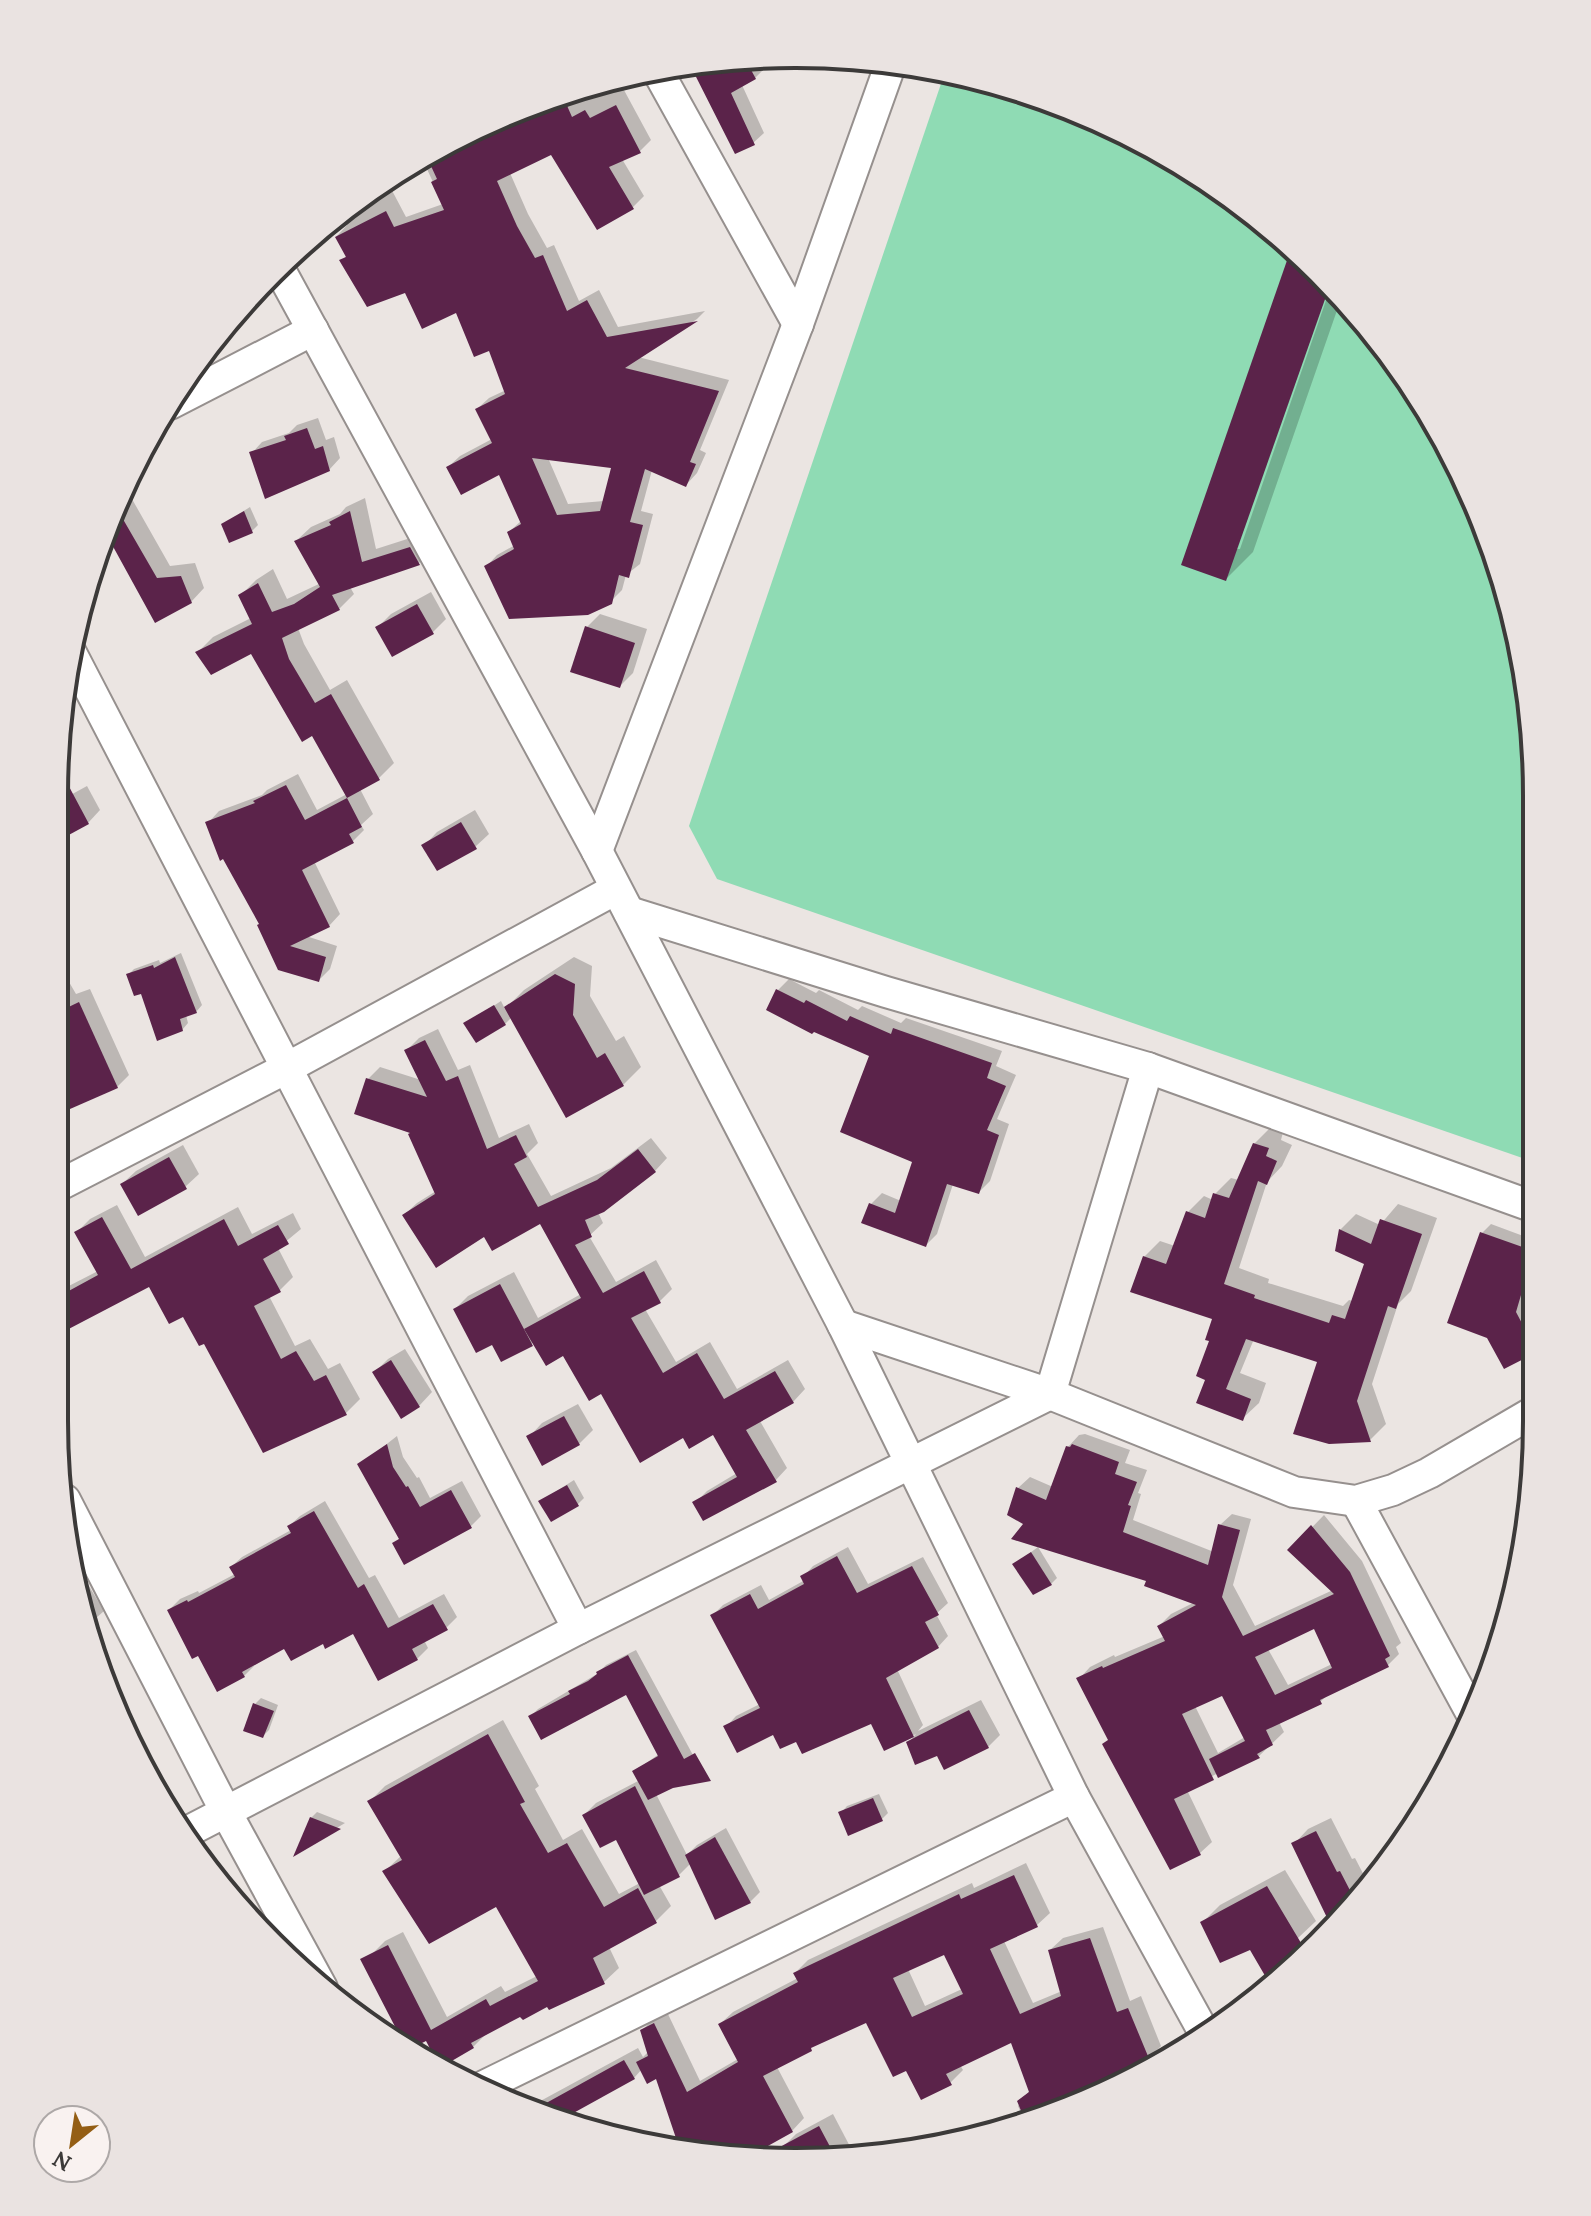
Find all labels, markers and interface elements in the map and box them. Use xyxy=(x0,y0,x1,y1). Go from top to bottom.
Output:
north arrow xyxy=(32,2104,112,2184)
text: N xyxy=(48,2145,76,2178)

